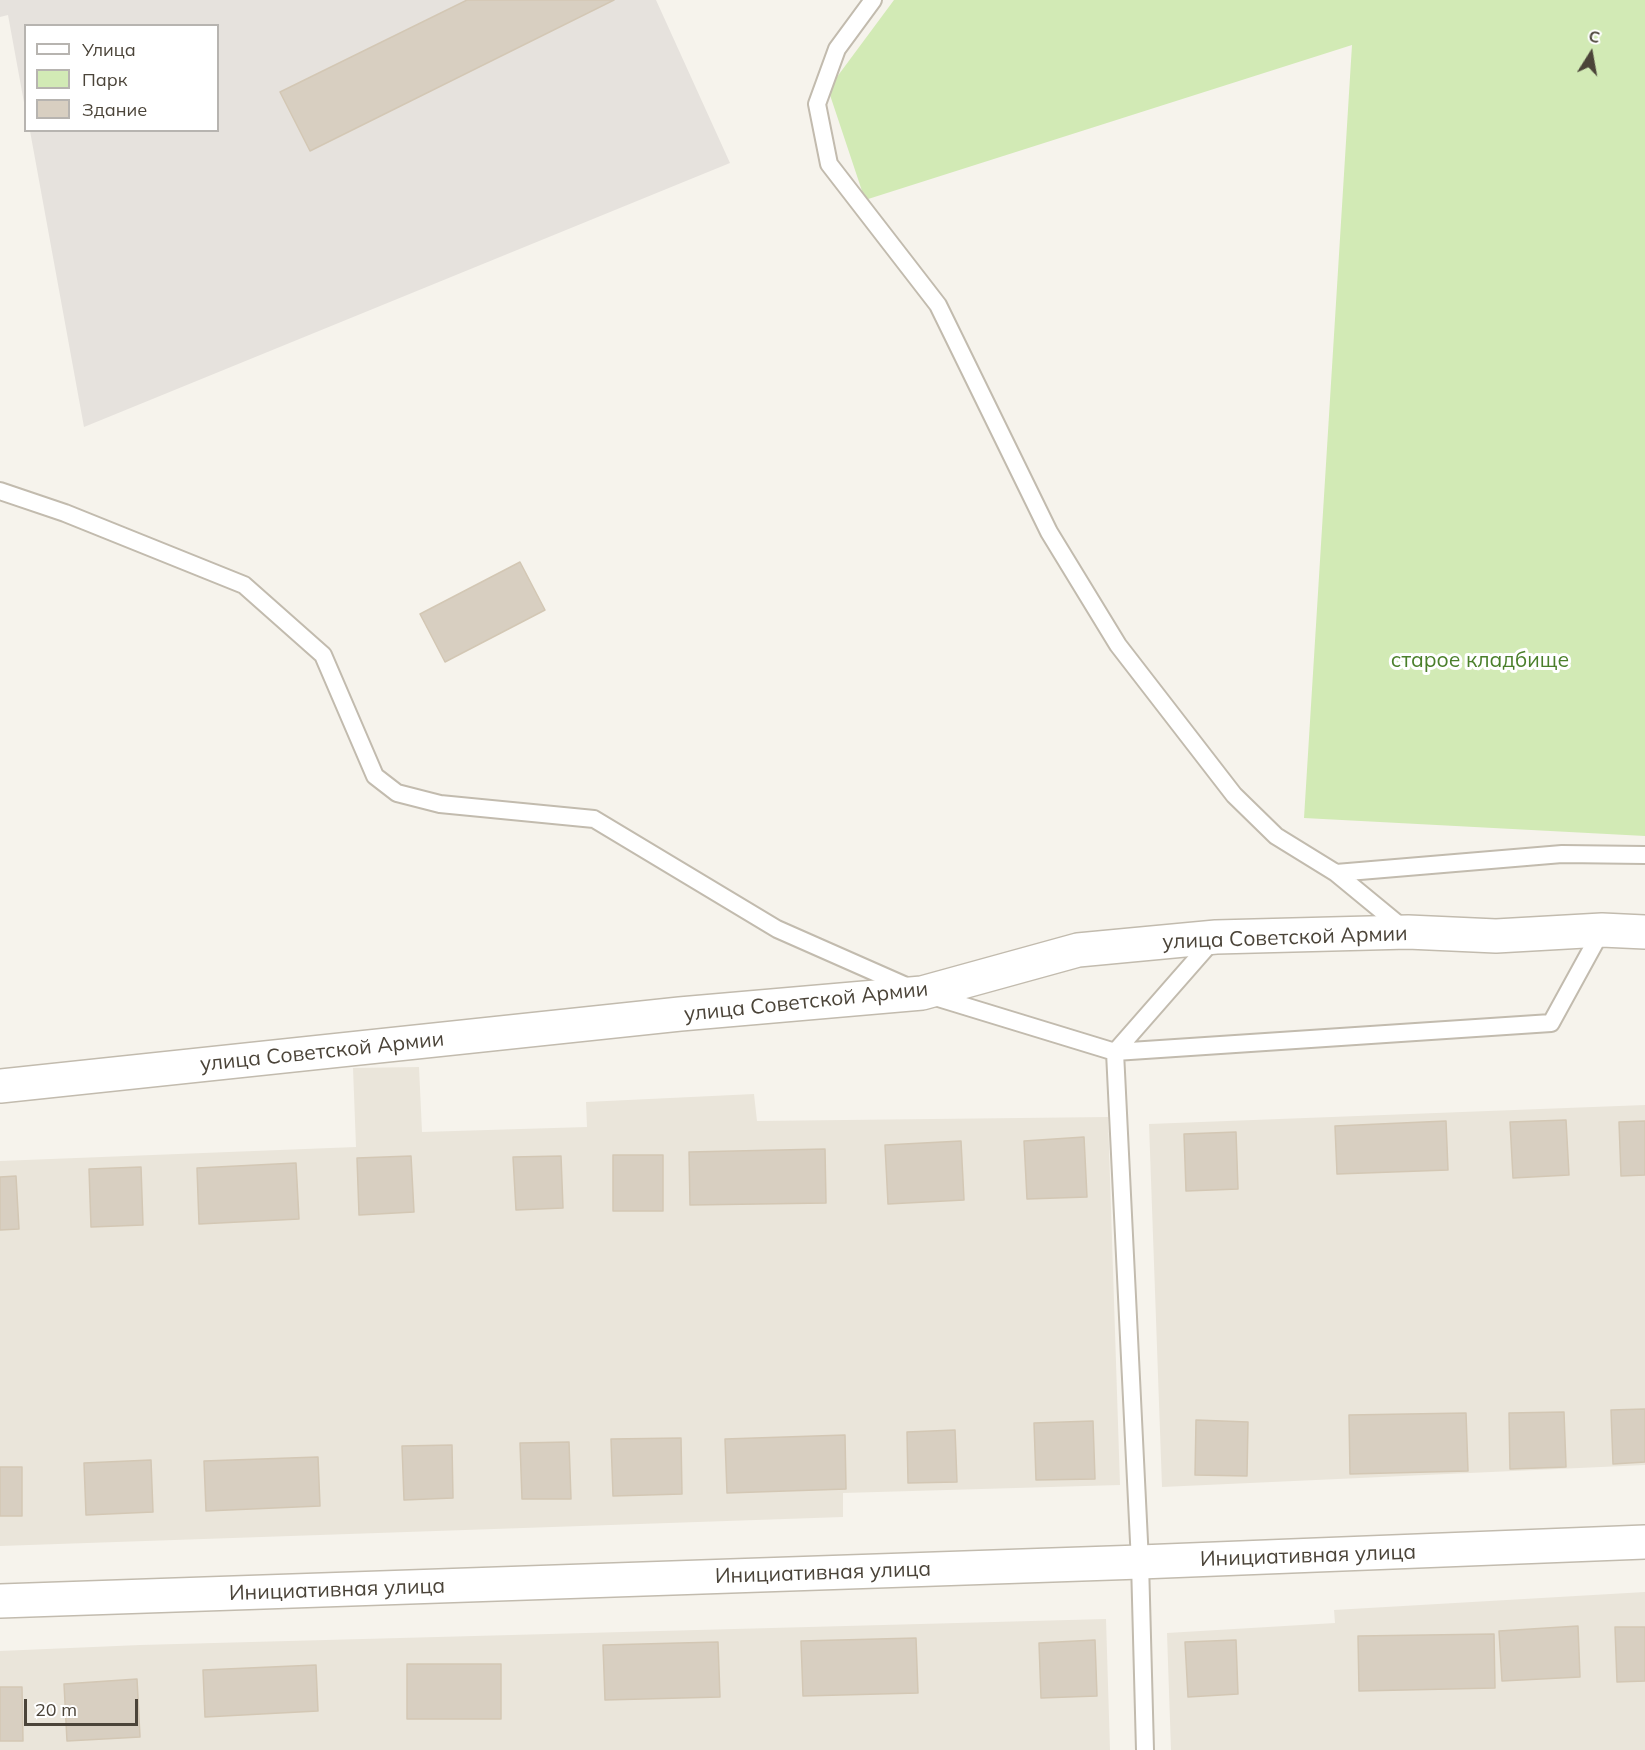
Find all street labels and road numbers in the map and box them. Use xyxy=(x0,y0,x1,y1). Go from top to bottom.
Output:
street label: улица Советской Армии xyxy=(1162,921,1408,955)
street label: улица Советской Армии xyxy=(683,977,929,1027)
street label: улица Советской Армии xyxy=(199,1027,445,1077)
street label: Инициативная улица xyxy=(1200,1540,1416,1572)
street label: Инициативная улица xyxy=(715,1557,931,1589)
street label: Инициативная улица xyxy=(229,1574,445,1606)

